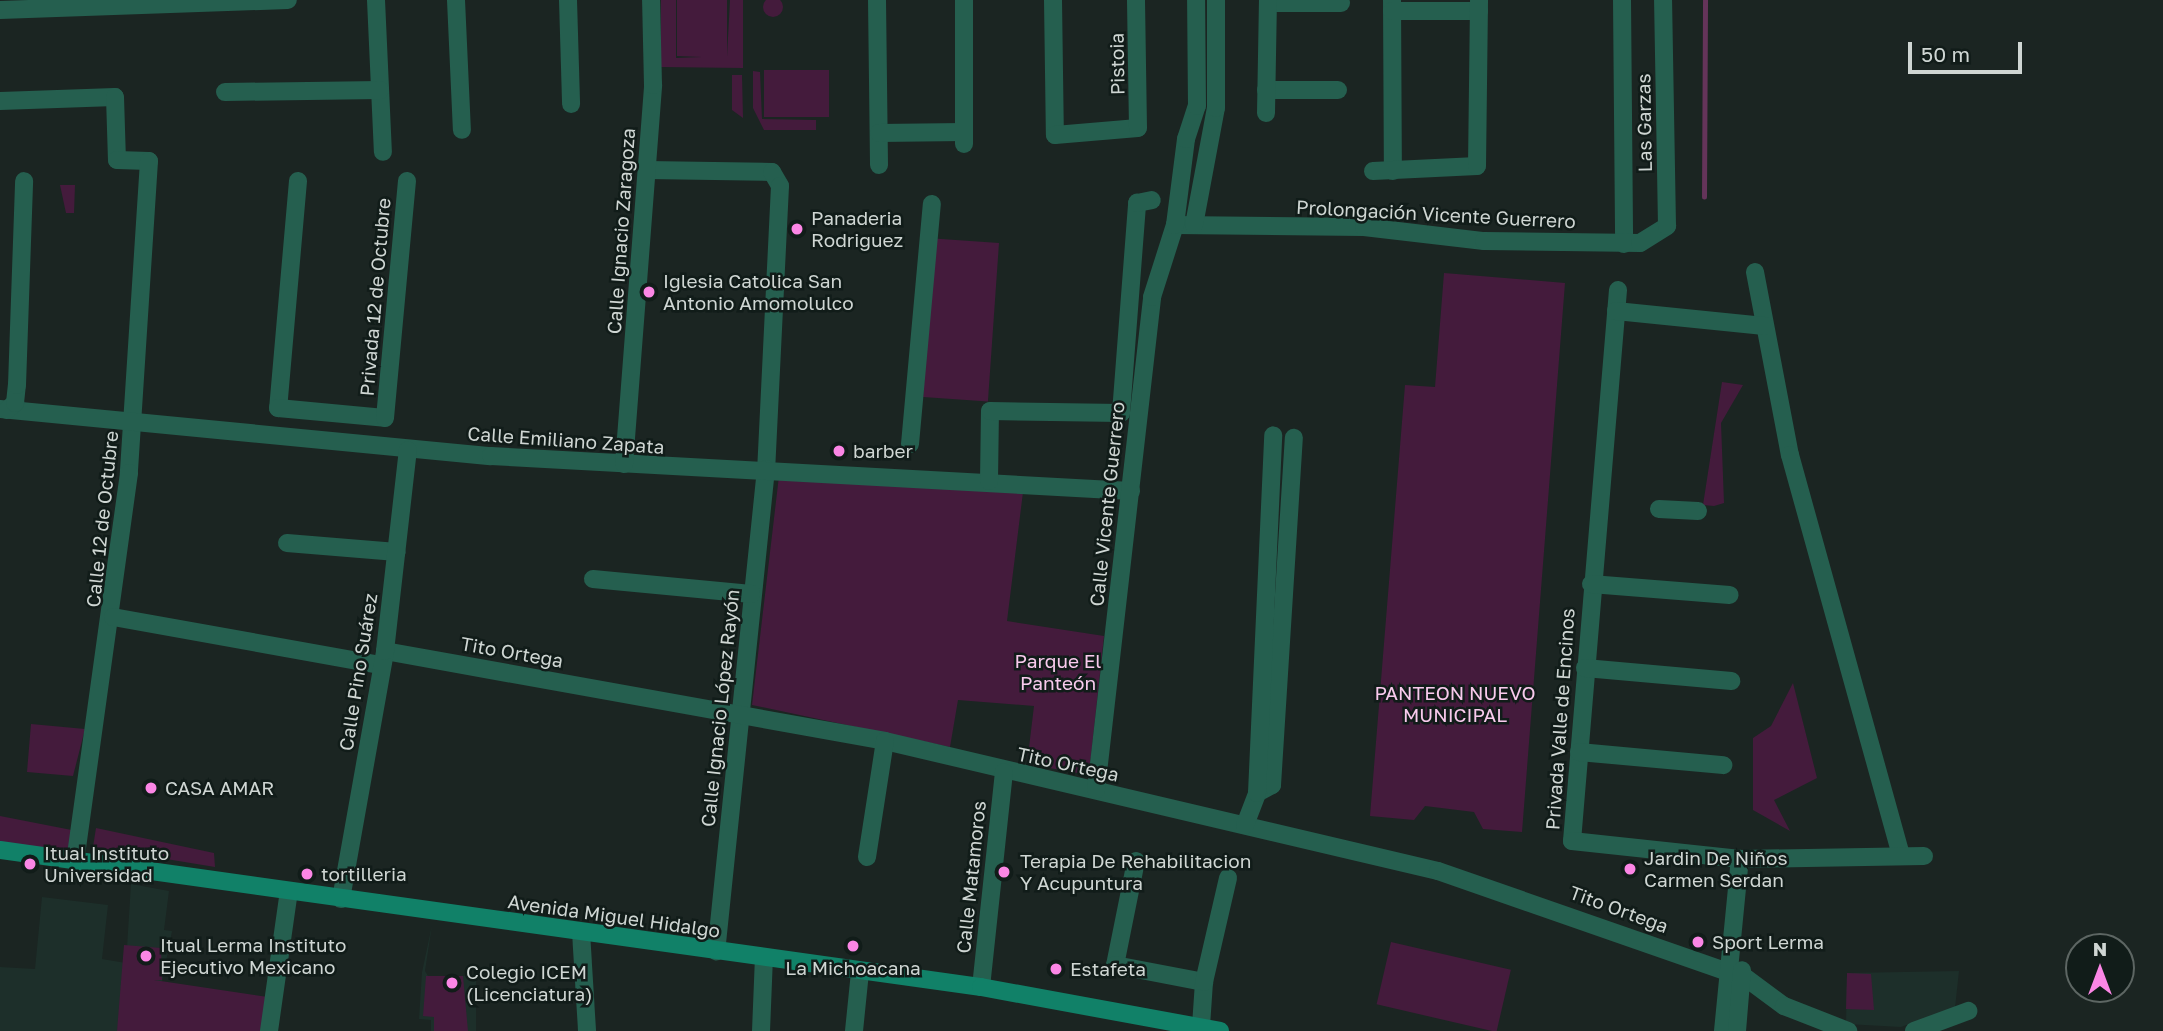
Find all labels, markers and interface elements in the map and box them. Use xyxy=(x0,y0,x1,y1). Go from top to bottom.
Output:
scale bar xyxy=(1911,28,2025,72)
street label: Pistoia xyxy=(1105,33,1129,95)
text: 50 m xyxy=(1921,41,1970,67)
street label: Las Garzas xyxy=(1632,73,1656,173)
street label: Calle Ignacio Zaragoza xyxy=(602,127,640,335)
street label: Prolongación Vicente Guerrero xyxy=(1296,195,1576,233)
street label: Privada 12 de Octubre xyxy=(355,197,395,397)
place label: Panaderia Rodriguez xyxy=(811,207,903,251)
marker: Panaderia Rodriguez xyxy=(789,221,805,237)
place label: Iglesia Catolica San Antonio Amomolulco xyxy=(663,270,854,314)
marker: Iglesia Catolica San Antonio Amomolulco xyxy=(641,284,657,300)
street label: Calle Vicente Guerrero xyxy=(1085,401,1129,607)
street label: Calle Emiliano Zapata xyxy=(467,422,665,458)
street label: Calle 12 de Octubre xyxy=(81,430,123,608)
place label: barber xyxy=(853,440,913,462)
marker: barber xyxy=(831,443,847,459)
street label: Calle Ignacio López Rayón xyxy=(696,588,744,828)
street label: Calle Pino Suárez xyxy=(334,592,382,752)
street label: Privada Valle de Encinos xyxy=(1541,607,1579,831)
street label: Tito Ortega xyxy=(459,632,565,672)
park label: Parque El Panteón xyxy=(1015,650,1101,694)
park label: PANTEON NUEVO MUNICIPAL xyxy=(1374,682,1536,726)
street label: Tito Ortega xyxy=(1015,742,1121,786)
place label: CASA AMAR xyxy=(165,777,274,799)
marker: CASA AMAR xyxy=(143,780,159,796)
street label: Calle Matamoros xyxy=(952,799,990,955)
place label: Itual Instituto Universidad xyxy=(44,842,169,886)
place label: Jardin De Niños Carmen Serdan xyxy=(1644,847,1787,891)
place label: Terapia De Rehabilitacion Y Acupuntura xyxy=(1020,850,1251,894)
marker: Itual Instituto Universidad xyxy=(22,856,38,872)
marker: Jardin De Niños Carmen Serdan xyxy=(1622,861,1638,877)
marker: Terapia De Rehabilitacion Y Acupuntura xyxy=(994,862,1014,882)
place label: tortilleria xyxy=(321,863,407,885)
marker: tortilleria xyxy=(299,866,315,882)
street label: Tito Ortega xyxy=(1566,881,1672,937)
street label: Avenida Miguel Hidalgo xyxy=(506,890,722,942)
place label: Sport Lerma xyxy=(1712,931,1824,953)
north arrow xyxy=(2065,933,2135,1003)
place label: Itual Lerma Instituto Ejecutivo Mexicano xyxy=(160,934,347,978)
marker: Sport Lerma xyxy=(1690,934,1706,950)
text: N xyxy=(2093,937,2107,960)
marker: La Michoacana xyxy=(845,938,861,954)
marker: Itual Lerma Instituto Ejecutivo Mexicano xyxy=(138,948,154,964)
place label: La Michoacana xyxy=(785,957,921,979)
place label: Estafeta xyxy=(1070,958,1146,980)
place label: Colegio ICEM (Licenciatura) xyxy=(466,961,592,1005)
marker: Estafeta xyxy=(1048,961,1064,977)
marker: Colegio ICEM (Licenciatura) xyxy=(444,975,460,991)

